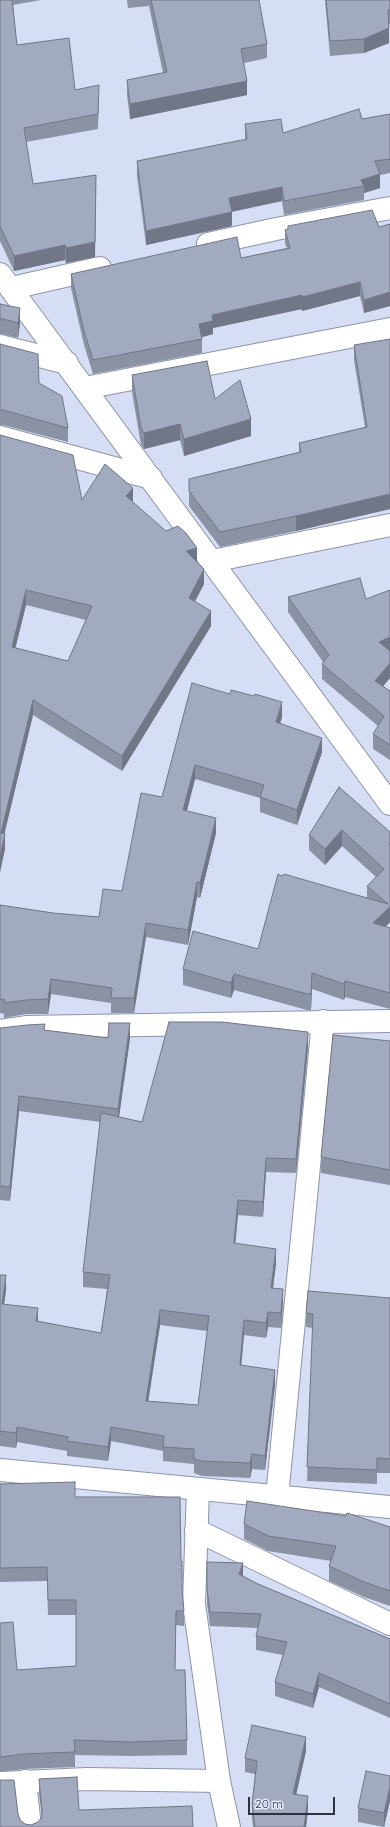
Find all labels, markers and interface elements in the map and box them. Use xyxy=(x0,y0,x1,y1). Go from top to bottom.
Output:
scale bar xyxy=(250,1789,337,1815)
text: 20 m xyxy=(255,1796,283,1811)

